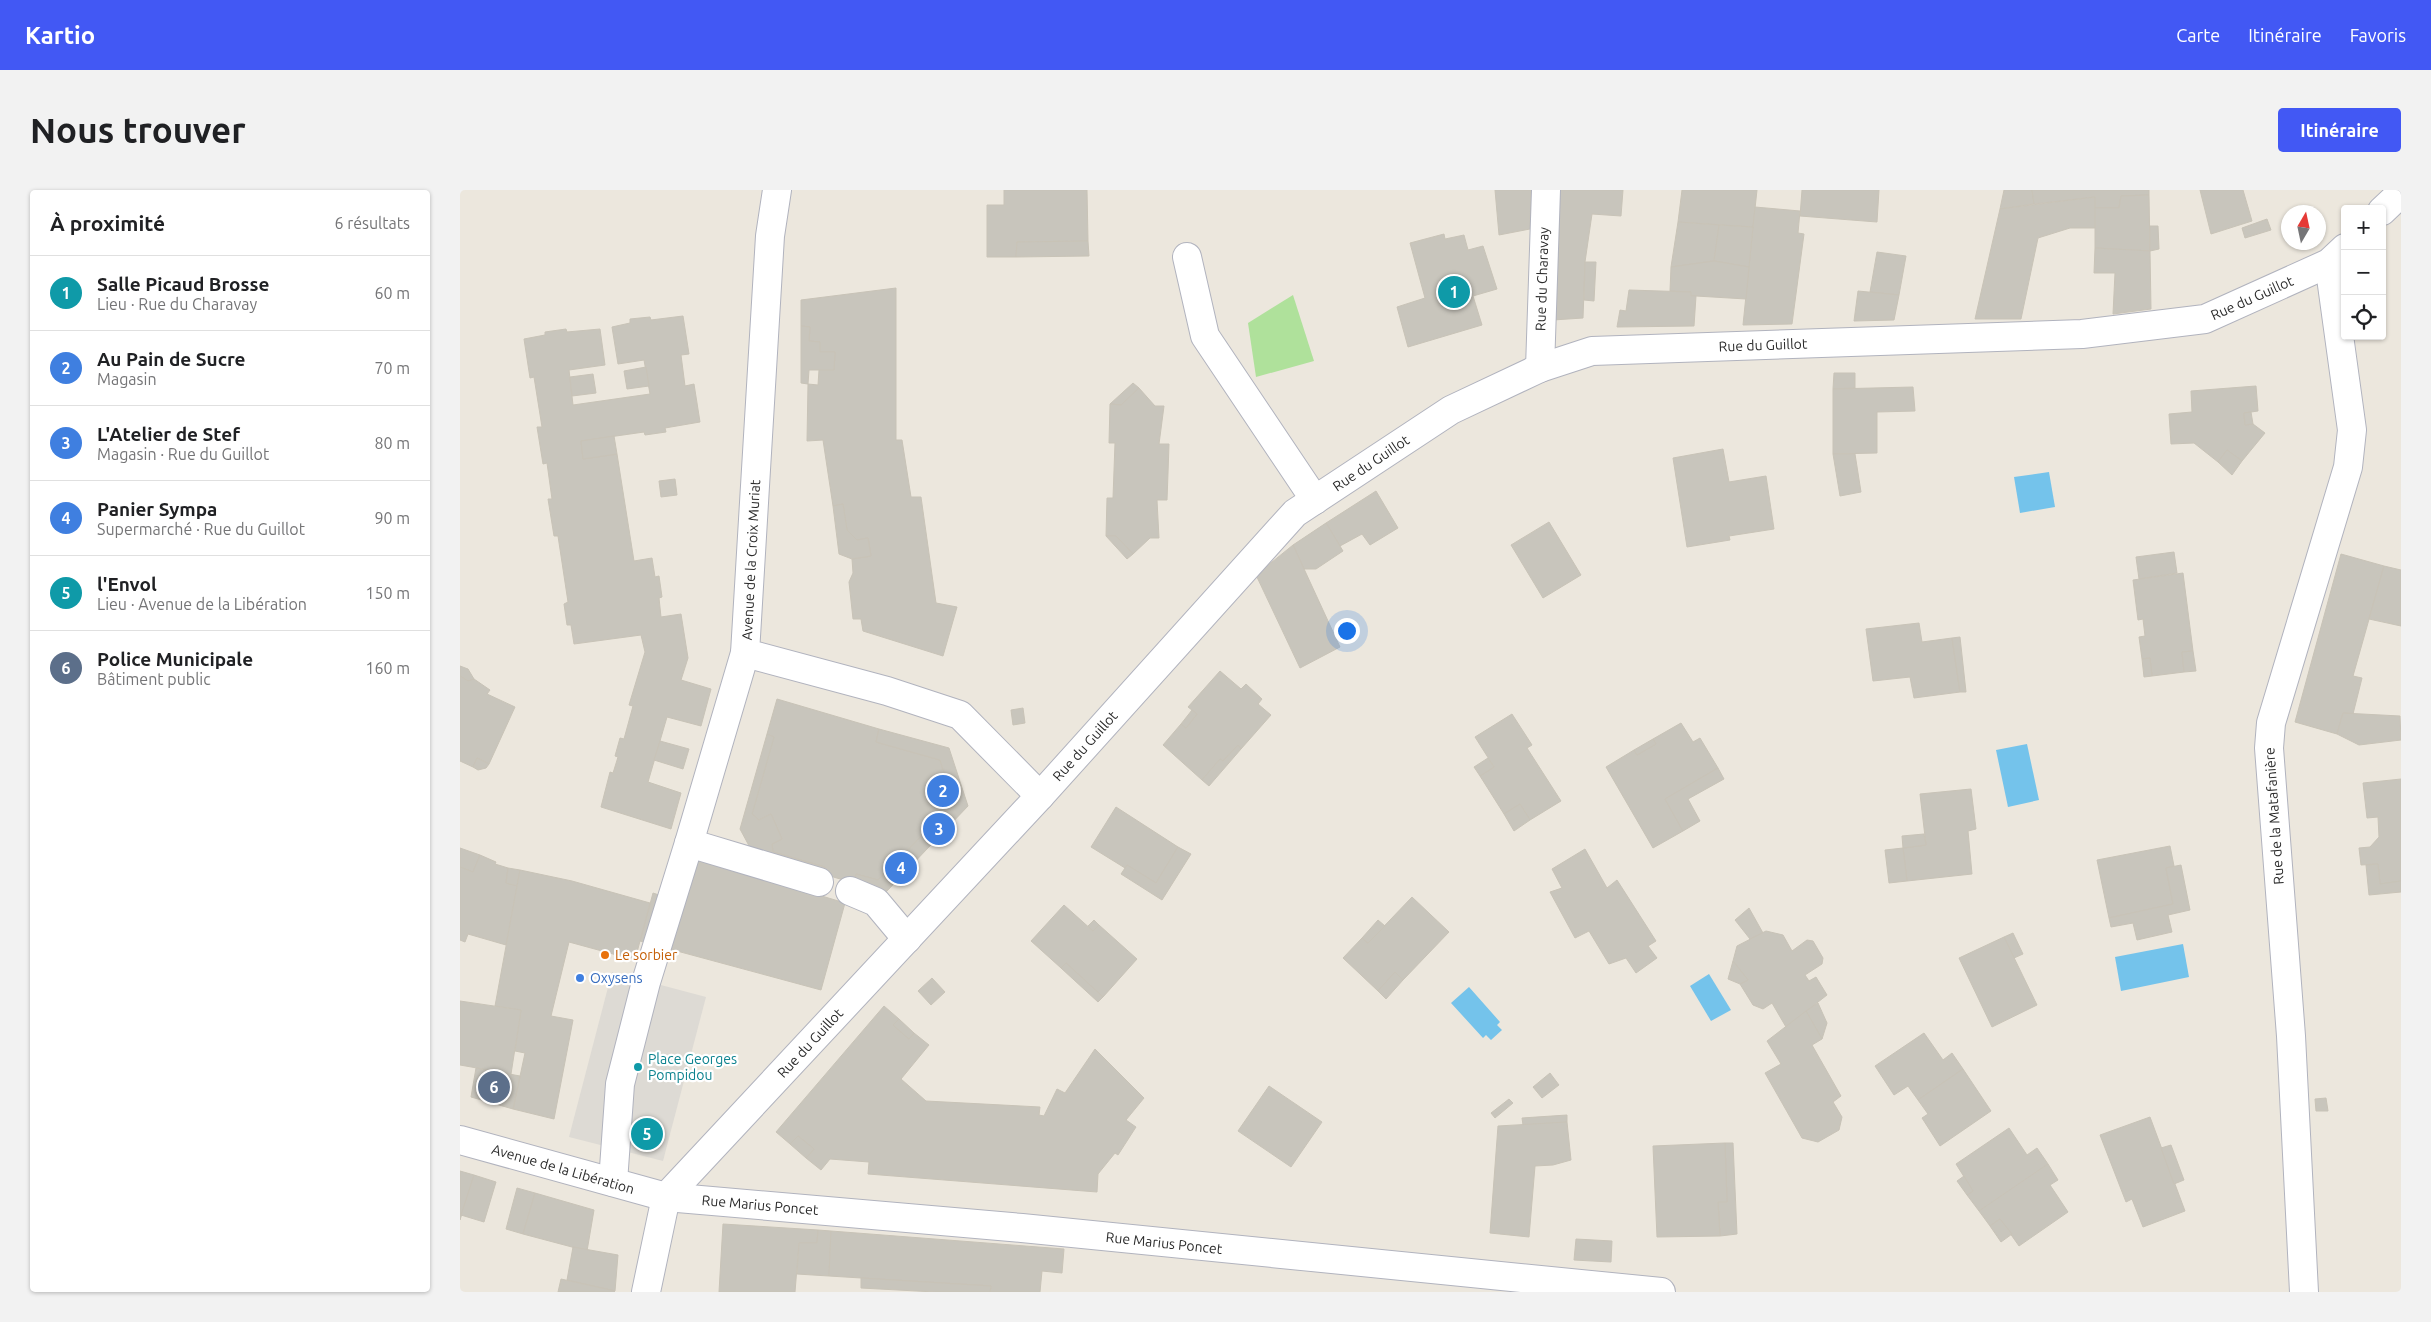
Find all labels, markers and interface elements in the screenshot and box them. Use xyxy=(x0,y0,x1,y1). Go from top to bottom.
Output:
text: Kartio xyxy=(25,22,95,49)
text: Carte xyxy=(2176,25,2220,45)
text: Itinéraire xyxy=(2248,25,2322,45)
text: Favoris xyxy=(2350,25,2406,45)
button: Itinéraire xyxy=(2278,108,2401,152)
text: Nous trouver xyxy=(30,110,246,150)
north arrow xyxy=(2281,205,2326,250)
map controls xyxy=(2341,205,2386,340)
button: + xyxy=(2341,205,2386,250)
text: À proximité xyxy=(50,211,165,235)
text: 6 résultats xyxy=(334,214,410,232)
street label: Rue du Charavay xyxy=(1532,226,1552,331)
button: − xyxy=(2341,250,2386,295)
street label: Rue du Guillot xyxy=(2208,272,2296,323)
text: Salle Picaud Brosse xyxy=(97,273,269,295)
pin: 1 xyxy=(1438,273,1470,311)
text: 1 xyxy=(61,284,71,302)
text: 60 m xyxy=(374,284,410,302)
text: Lieu · Rue du Charavay xyxy=(97,295,257,313)
button: locate xyxy=(2341,295,2386,340)
street label: Rue du Guillot xyxy=(1718,335,1808,355)
text: Au Pain de Sucre xyxy=(97,348,246,370)
text: 2 xyxy=(61,359,71,377)
text: 70 m xyxy=(374,359,410,377)
text: Magasin xyxy=(97,370,157,388)
text: L'Atelier de Stef xyxy=(97,423,240,445)
street label: Rue du Guillot xyxy=(1330,431,1413,494)
text: 3 xyxy=(61,434,71,452)
text: 80 m xyxy=(374,434,410,452)
text: Magasin · Rue du Guillot xyxy=(97,445,269,463)
street label: Avenue de la Croix Muriat xyxy=(739,479,763,641)
text: Panier Sympa xyxy=(97,498,217,520)
text: 4 xyxy=(61,509,71,527)
text: 90 m xyxy=(374,509,410,527)
text: Supermarché · Rue du Guillot xyxy=(97,520,305,538)
text: l'Envol xyxy=(97,573,157,595)
text: 5 xyxy=(61,584,71,602)
text: 150 m xyxy=(365,584,410,602)
text: Lieu · Avenue de la Libération xyxy=(97,595,307,613)
your location xyxy=(1334,618,1360,644)
text: Police Municipale xyxy=(97,648,253,670)
text: 6 xyxy=(61,659,71,677)
text: 160 m xyxy=(365,659,410,677)
text: Bâtiment public xyxy=(97,670,211,688)
street label: Rue du Guillot xyxy=(1049,707,1121,784)
street label: Rue de la Matafanière xyxy=(2261,747,2287,885)
pin: 2 xyxy=(927,772,959,810)
pin: 3 xyxy=(923,810,955,848)
pin: 4 xyxy=(885,849,917,887)
place label: Le sorbier xyxy=(615,947,678,963)
marker: Le sorbier xyxy=(599,949,611,961)
place label: Oxysens xyxy=(590,970,643,986)
marker: Oxysens xyxy=(574,972,586,984)
street label: Rue du Guillot xyxy=(774,1005,846,1081)
place label: Place Georges Pompidou xyxy=(648,1051,737,1083)
marker: Place Georges Pompidou xyxy=(632,1061,644,1073)
pin: 6 xyxy=(478,1068,510,1106)
pin: 5 xyxy=(631,1115,663,1153)
street label: Avenue de la Libération xyxy=(490,1141,636,1197)
street label: Rue Marius Poncet xyxy=(701,1192,820,1218)
street label: Rue Marius Poncet xyxy=(1105,1229,1224,1257)

